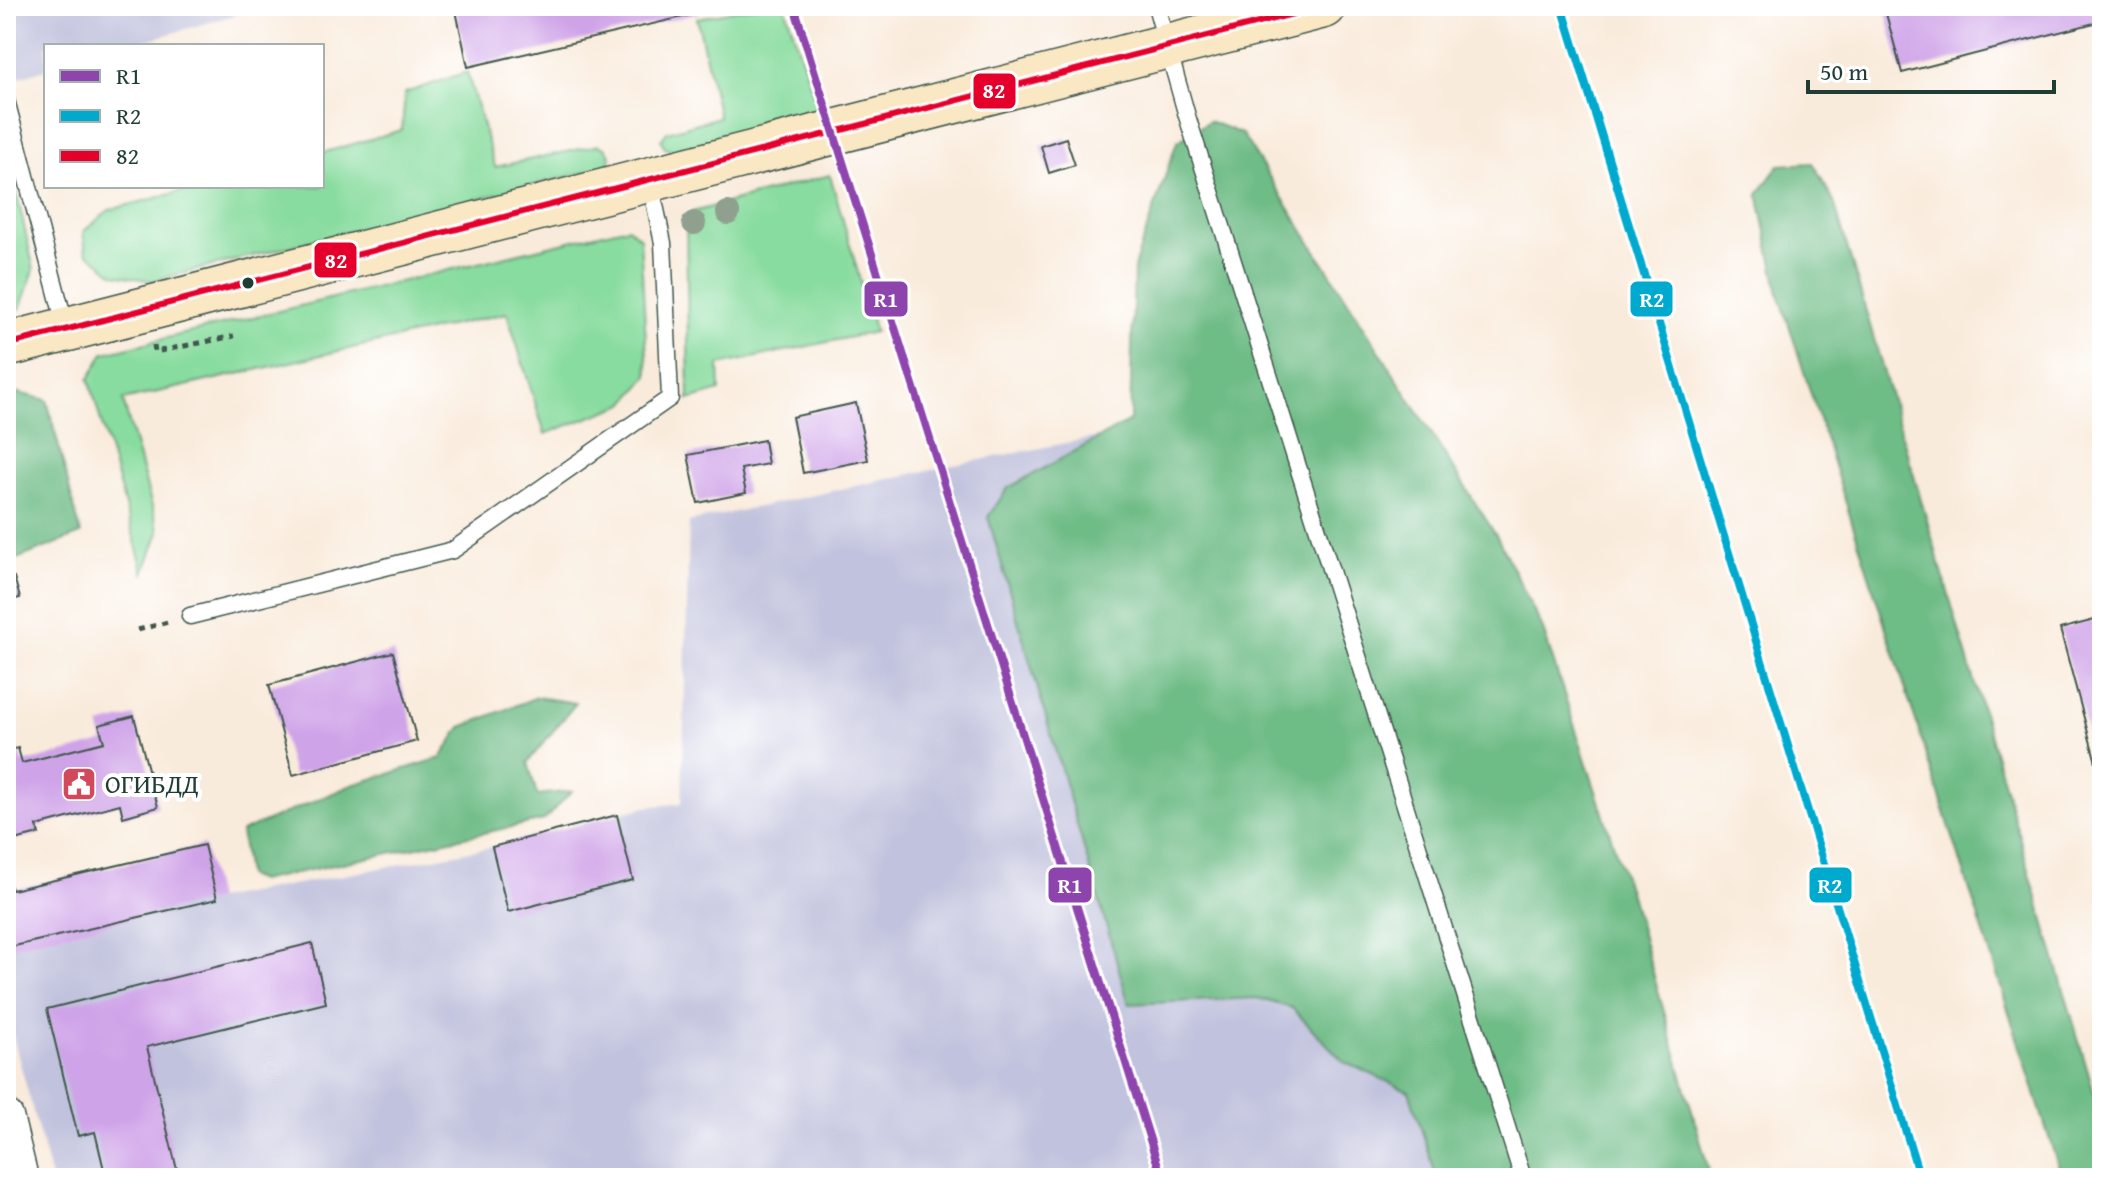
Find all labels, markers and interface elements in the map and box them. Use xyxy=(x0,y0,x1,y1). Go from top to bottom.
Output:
legend xyxy=(44,44,324,188)
scale bar xyxy=(1808,44,2054,94)
text: 50 m xyxy=(1820,54,1868,89)
text: R1 xyxy=(116,58,141,93)
line badge: 82 xyxy=(972,72,1017,110)
text: 82 xyxy=(983,74,1005,106)
text: R2 xyxy=(116,98,141,133)
text: 82 xyxy=(116,138,139,173)
line badge: 82 xyxy=(313,241,358,279)
text: 82 xyxy=(325,244,347,276)
unlabelled marker xyxy=(240,275,256,291)
line badge: R1 xyxy=(863,280,909,318)
line badge: R2 xyxy=(1629,280,1674,318)
text: R1 xyxy=(873,283,899,315)
text: R2 xyxy=(1639,283,1665,315)
place label: ОГИБДД xyxy=(105,764,199,803)
public building icon: ОГИБДД xyxy=(60,765,98,803)
line badge: R1 xyxy=(1047,866,1093,904)
line badge: R2 xyxy=(1808,866,1853,904)
text: R1 xyxy=(1057,869,1083,901)
text: R2 xyxy=(1817,869,1843,901)

